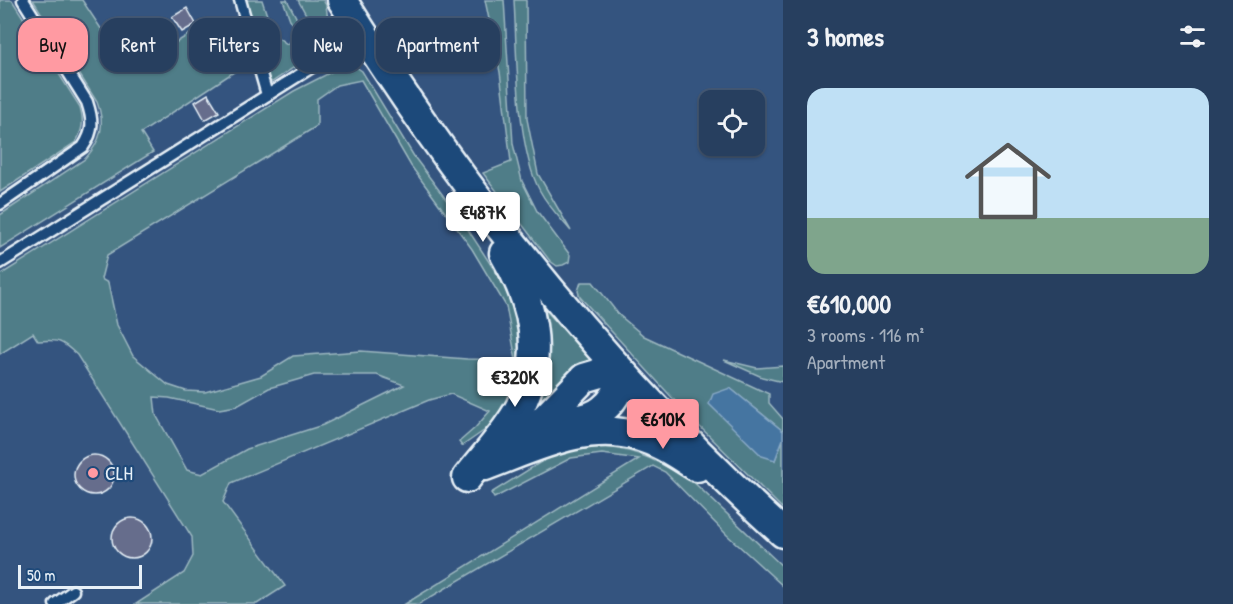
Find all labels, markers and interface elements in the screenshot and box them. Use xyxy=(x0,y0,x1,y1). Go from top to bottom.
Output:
chip: Buy xyxy=(18,18,88,72)
chip: Rent xyxy=(100,18,177,72)
chip: Filters xyxy=(189,18,280,72)
chip: New xyxy=(292,18,364,72)
chip: Apartment xyxy=(376,18,500,72)
text: 3 homes xyxy=(807,19,884,54)
icon: filters xyxy=(1176,20,1209,53)
map controls xyxy=(699,90,765,156)
button: locate xyxy=(699,90,765,156)
icon: home xyxy=(954,127,1062,235)
pin: €487K xyxy=(441,192,525,243)
text: €487K xyxy=(460,198,506,225)
text: €610,000 xyxy=(807,286,891,321)
text: 3 rooms · 116 m² xyxy=(807,321,924,348)
text: Apartment xyxy=(807,348,885,375)
pin: €320K xyxy=(473,357,557,408)
text: €320K xyxy=(491,363,539,390)
pin: €610K xyxy=(621,399,705,450)
text: €610K xyxy=(641,405,685,432)
place label: CLH xyxy=(105,459,133,486)
marker: CLH xyxy=(86,466,100,480)
scale bar xyxy=(18,562,142,590)
text: 50 m xyxy=(27,564,56,586)

